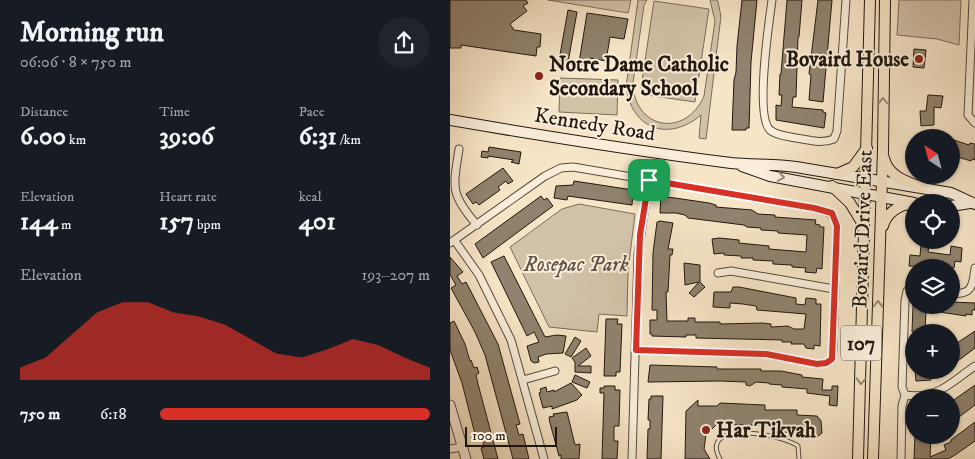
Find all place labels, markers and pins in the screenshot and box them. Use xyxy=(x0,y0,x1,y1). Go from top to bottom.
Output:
place label: Bovaird House xyxy=(786,47,909,73)
place label: Notre Dame Catholic Secondary School xyxy=(549,52,729,102)
marker: Bovaird House xyxy=(913,53,925,65)
marker: Notre Dame Catholic Secondary School xyxy=(533,70,545,82)
pin xyxy=(628,159,670,201)
place label: Har Tikvah xyxy=(716,418,817,444)
marker: Har Tikvah xyxy=(700,424,712,436)

